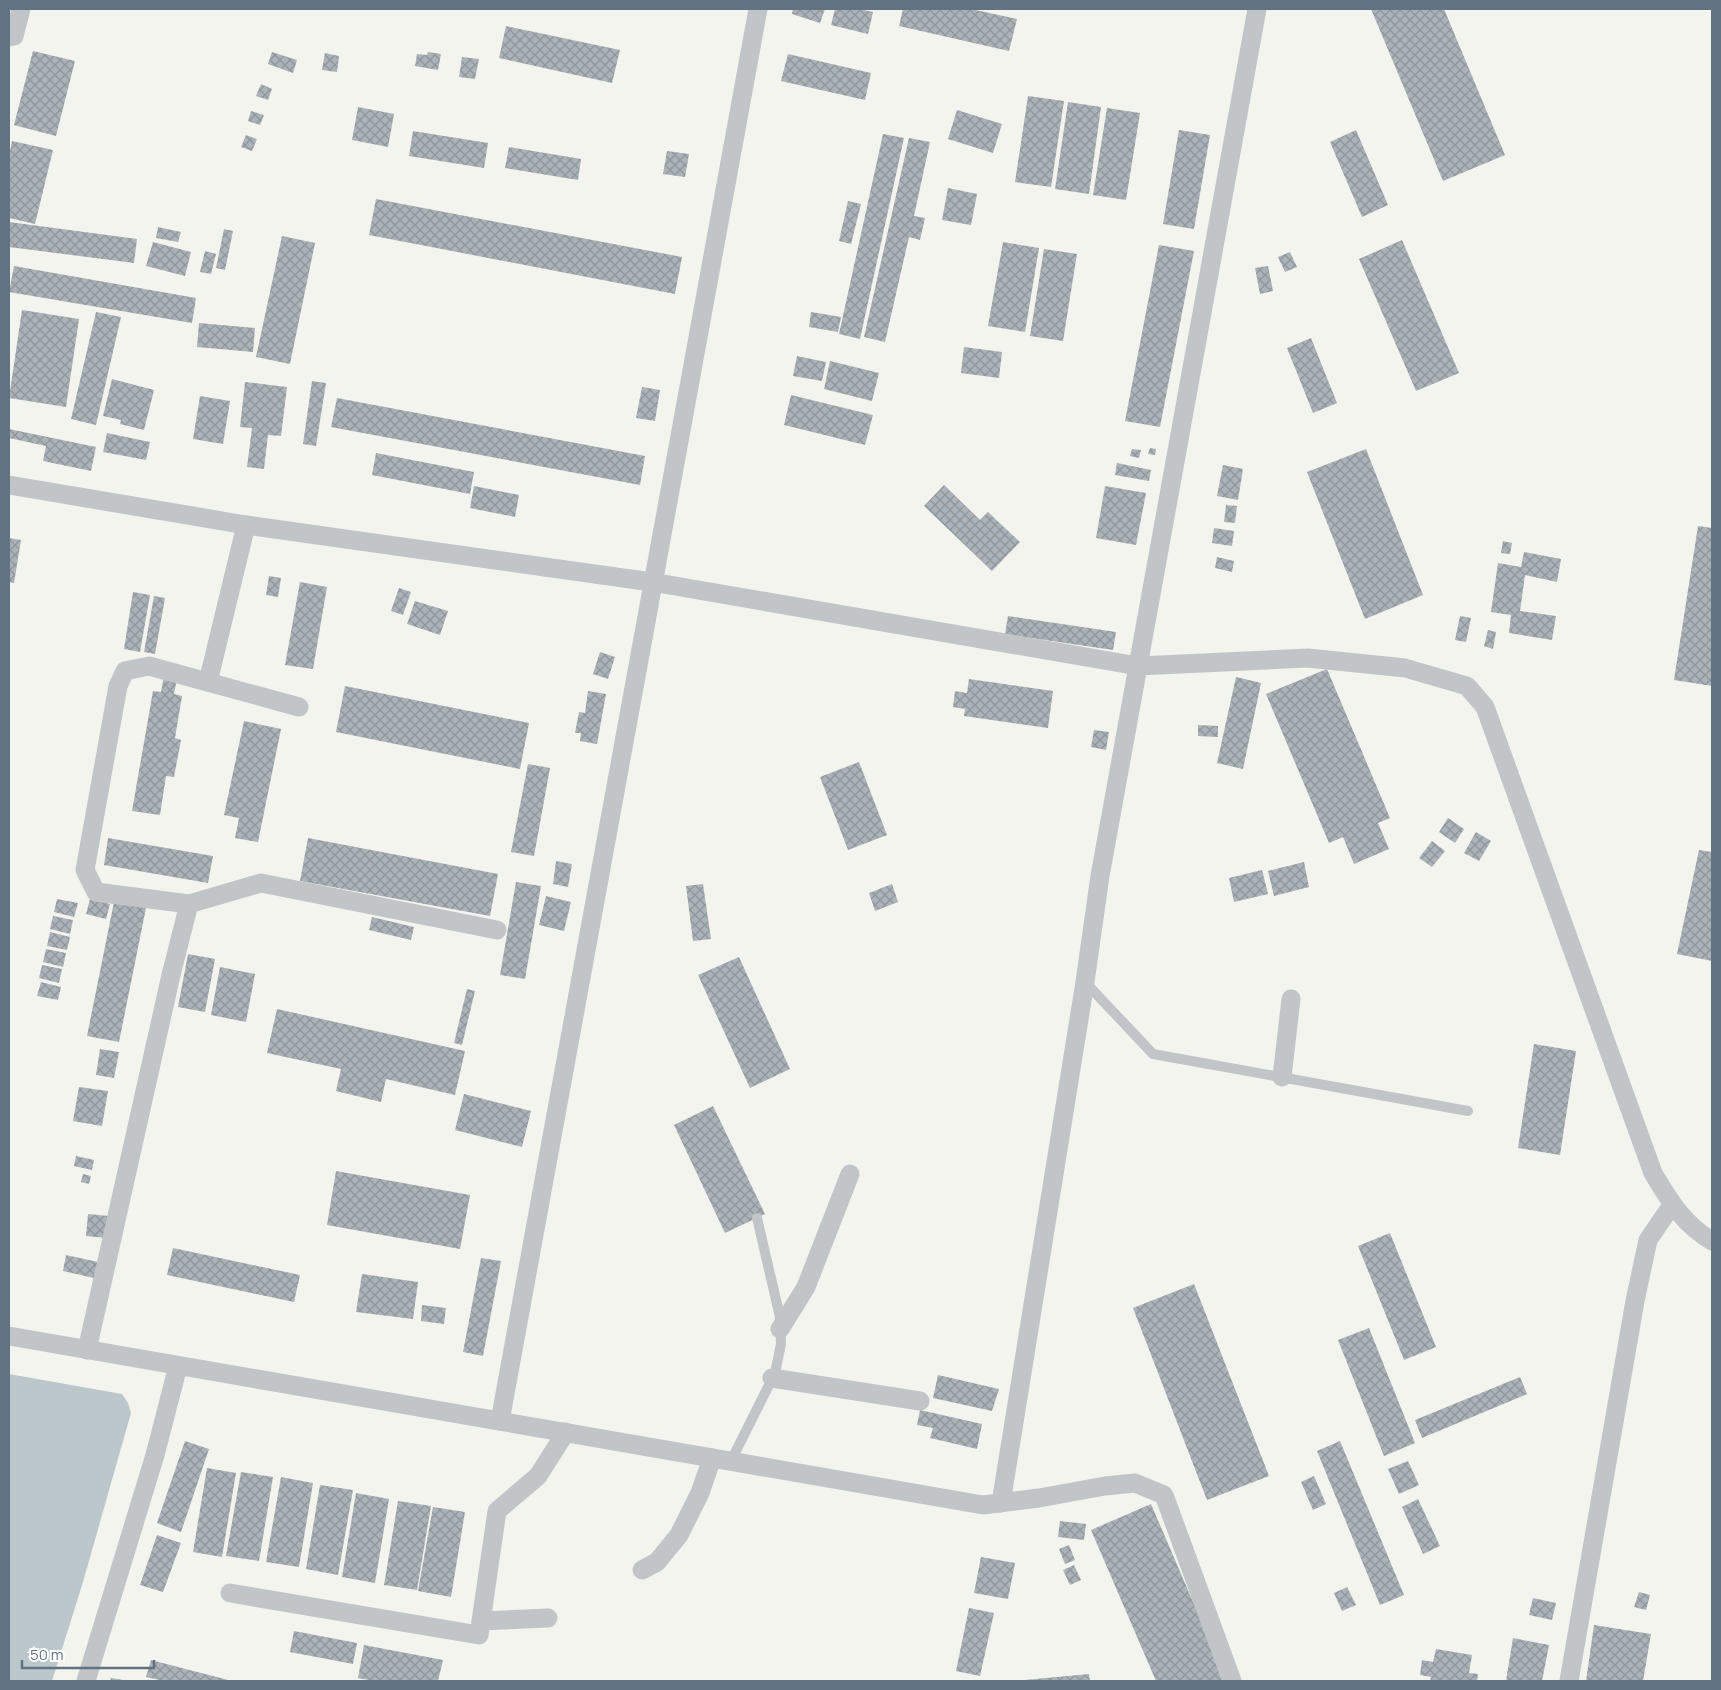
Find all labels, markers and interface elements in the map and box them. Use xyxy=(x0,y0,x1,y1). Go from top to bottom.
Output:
scale bar xyxy=(22,1638,155,1670)
text: 50 m xyxy=(30,1644,64,1665)

